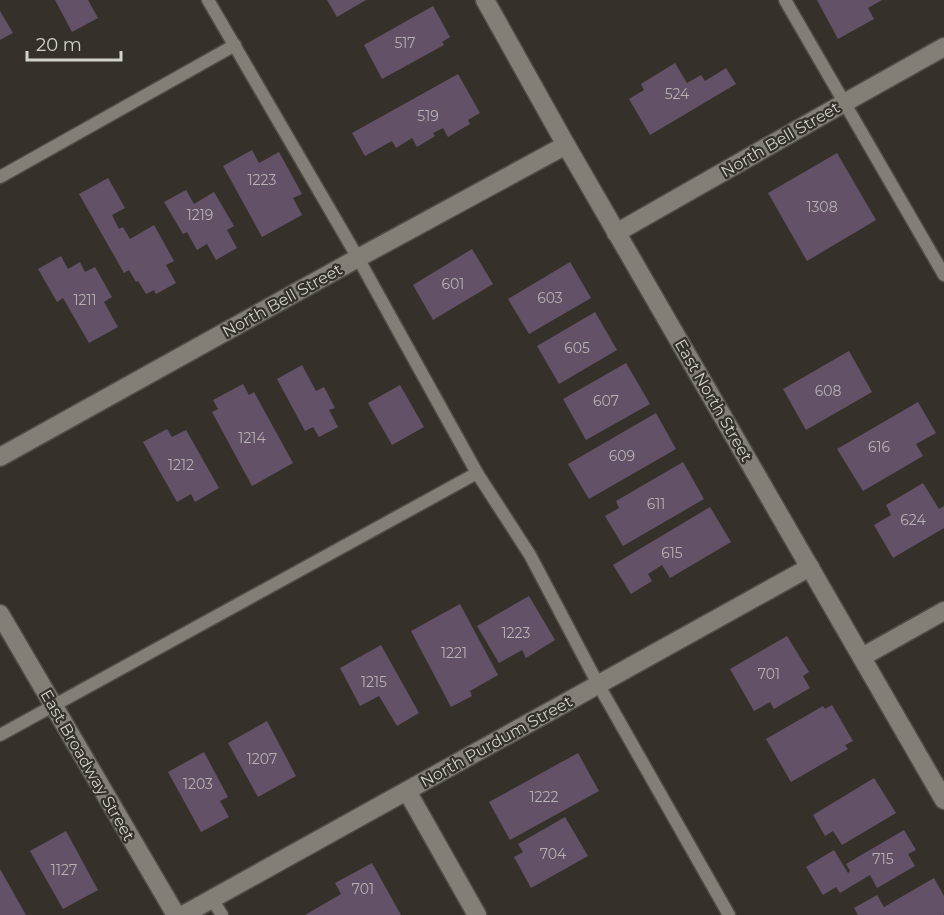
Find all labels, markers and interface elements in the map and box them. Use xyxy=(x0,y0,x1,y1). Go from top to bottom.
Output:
scale bar xyxy=(27,24,122,62)
text: 20 m xyxy=(36,34,82,56)
house number: 517 xyxy=(394,34,416,52)
house number: 524 xyxy=(665,85,690,103)
street label: North Bell Street xyxy=(717,97,843,181)
house number: 519 xyxy=(417,107,439,125)
house number: 1223 xyxy=(248,171,277,189)
house number: 1308 xyxy=(806,198,838,216)
house number: 1219 xyxy=(187,206,213,224)
street label: North Bell Street xyxy=(219,259,346,341)
house number: 601 xyxy=(442,275,464,293)
house number: 603 xyxy=(537,289,563,307)
house number: 1211 xyxy=(73,291,97,309)
street label: East North Street xyxy=(671,336,757,465)
house number: 605 xyxy=(564,339,590,357)
house number: 608 xyxy=(815,382,841,400)
house number: 607 xyxy=(593,392,619,410)
house number: 1214 xyxy=(238,429,266,447)
house number: 616 xyxy=(868,438,891,456)
house number: 609 xyxy=(609,447,635,465)
house number: 1212 xyxy=(168,456,194,474)
house number: 611 xyxy=(647,495,665,513)
house number: 624 xyxy=(900,511,926,529)
house number: 615 xyxy=(661,544,683,562)
house number: 1223 xyxy=(502,624,531,642)
house number: 1221 xyxy=(441,644,467,662)
house number: 701 xyxy=(758,665,780,683)
house number: 1215 xyxy=(361,673,387,691)
street label: East Broadway Street xyxy=(37,686,139,845)
street label: North Purdum Street xyxy=(417,691,576,791)
house number: 1207 xyxy=(247,750,277,768)
house number: 1203 xyxy=(183,775,213,793)
house number: 1222 xyxy=(530,788,558,806)
house number: 704 xyxy=(540,845,567,863)
house number: 715 xyxy=(872,850,894,868)
house number: 1127 xyxy=(51,861,77,879)
house number: 701 xyxy=(352,880,374,898)

